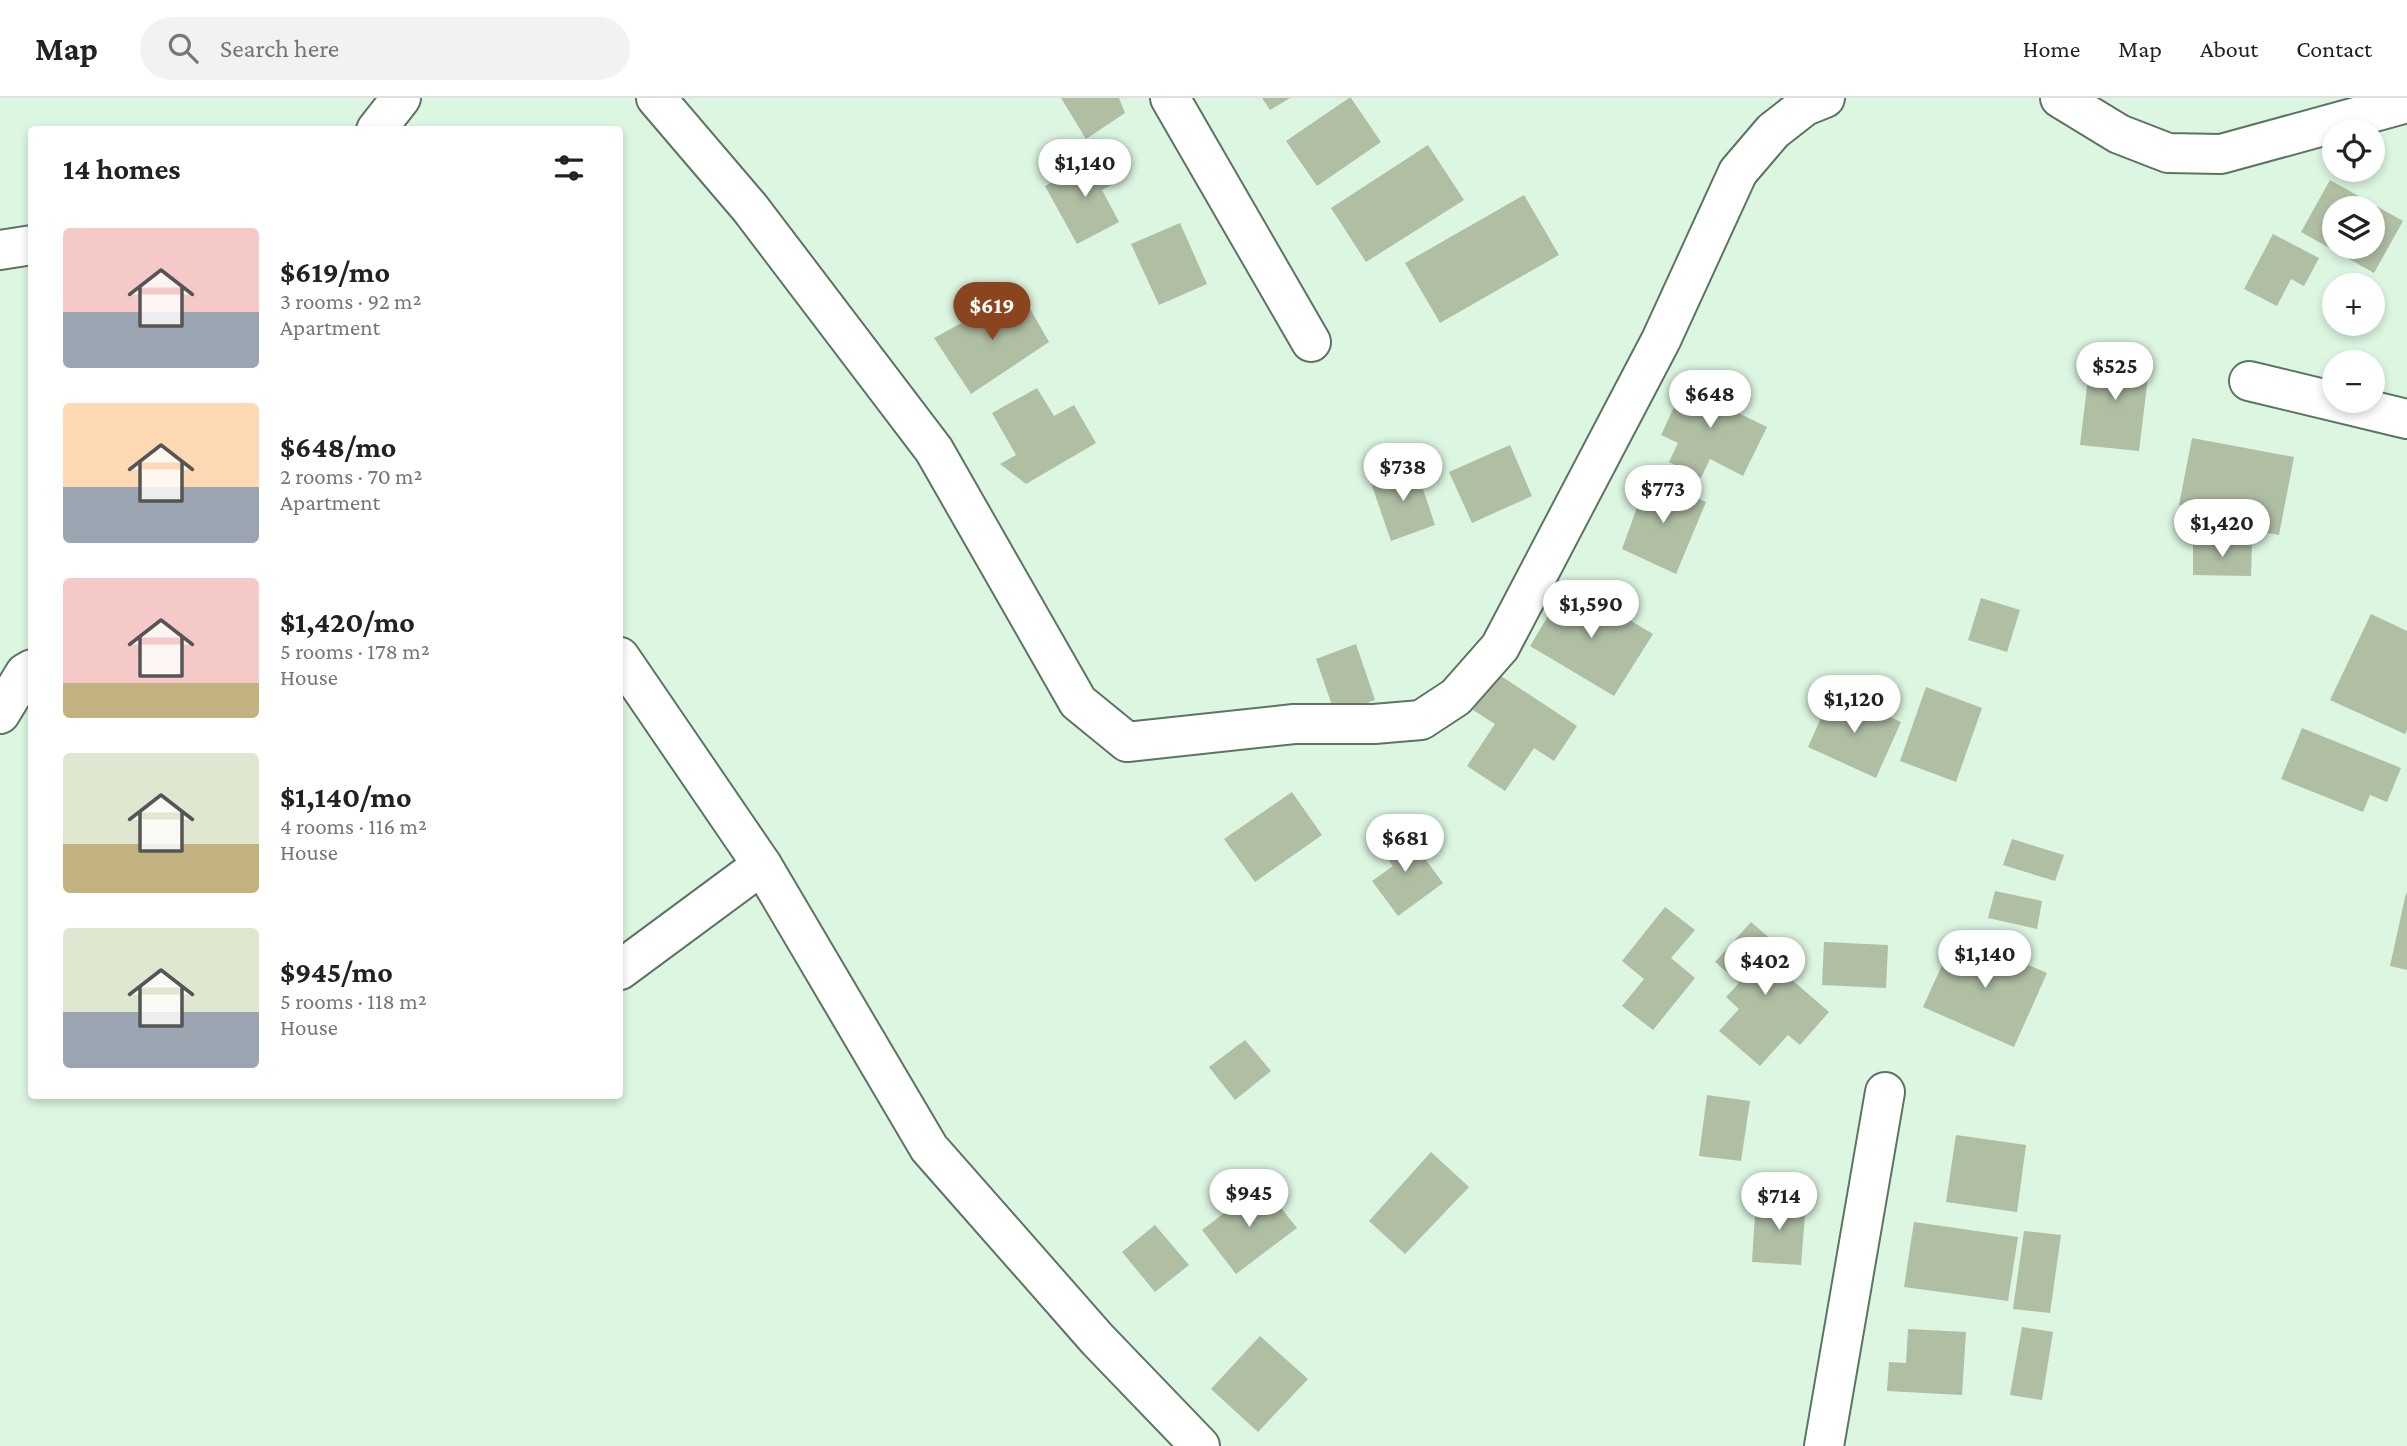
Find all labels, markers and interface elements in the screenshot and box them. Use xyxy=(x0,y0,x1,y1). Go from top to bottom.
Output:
search box xyxy=(140,17,630,80)
icon: search xyxy=(164,29,202,67)
text: Map xyxy=(35,30,98,67)
text: Search here xyxy=(220,34,339,63)
text: Home xyxy=(2023,35,2080,62)
text: Map xyxy=(2118,35,2162,62)
text: About xyxy=(2200,35,2258,62)
text: Contact xyxy=(2296,35,2372,62)
map controls xyxy=(2322,119,2385,413)
button: locate xyxy=(2322,119,2385,182)
pin: $1,140 xyxy=(1028,140,1142,199)
icon: filters xyxy=(550,149,588,187)
text: $1,140 xyxy=(1054,149,1116,175)
text: 14 homes xyxy=(63,152,181,185)
button: layers xyxy=(2322,196,2385,259)
text: $619/mo xyxy=(280,255,390,288)
icon: home xyxy=(119,256,203,340)
button: + xyxy=(2322,273,2385,336)
pin: $619 xyxy=(951,282,1033,342)
text: 3 rooms · 92 m² xyxy=(280,288,421,314)
text: $619 xyxy=(969,292,1015,318)
text: Apartment xyxy=(280,314,380,340)
pin: $525 xyxy=(2074,342,2156,402)
button: − xyxy=(2322,350,2385,413)
text: $525 xyxy=(2092,352,2138,378)
pin: $648 xyxy=(1669,370,1751,430)
text: $648 xyxy=(1685,380,1735,406)
text: $648/mo xyxy=(280,430,396,463)
icon: home xyxy=(119,431,203,515)
pin: $738 xyxy=(1362,444,1444,503)
text: $738 xyxy=(1379,453,1427,479)
text: 2 rooms · 70 m² xyxy=(280,463,423,489)
pin: $773 xyxy=(1622,466,1704,525)
text: $773 xyxy=(1641,475,1685,501)
text: Apartment xyxy=(280,489,380,515)
pin: $1,420 xyxy=(2165,500,2279,559)
text: $1,420 xyxy=(2190,509,2254,535)
pin: $1,590 xyxy=(1534,580,1648,640)
text: $1,590 xyxy=(1559,590,1623,616)
text: $1,420/mo xyxy=(280,605,415,638)
icon: home xyxy=(119,606,203,690)
text: 5 rooms · 178 m² xyxy=(280,638,430,664)
text: House xyxy=(280,664,338,690)
pin: $1,120 xyxy=(1797,676,1911,735)
text: $1,120 xyxy=(1824,685,1884,711)
text: $1,140/mo xyxy=(280,780,412,813)
icon: home xyxy=(119,781,203,865)
text: 4 rooms · 116 m² xyxy=(280,813,427,839)
pin: $681 xyxy=(1364,814,1446,874)
text: $681 xyxy=(1382,824,1428,850)
text: House xyxy=(280,839,338,865)
pin: $1,140 xyxy=(1928,930,2042,990)
pin: $402 xyxy=(1724,937,1806,997)
text: $1,140 xyxy=(1954,940,2016,966)
text: $402 xyxy=(1740,947,1790,973)
text: $945/mo xyxy=(280,955,393,988)
icon: home xyxy=(119,956,203,1040)
text: 5 rooms · 118 m² xyxy=(280,988,427,1014)
text: House xyxy=(280,1014,338,1040)
pin: $945 xyxy=(1208,1170,1290,1229)
pin: $714 xyxy=(1738,1172,1820,1232)
text: $945 xyxy=(1225,1179,1273,1205)
text: $714 xyxy=(1757,1182,1801,1208)

